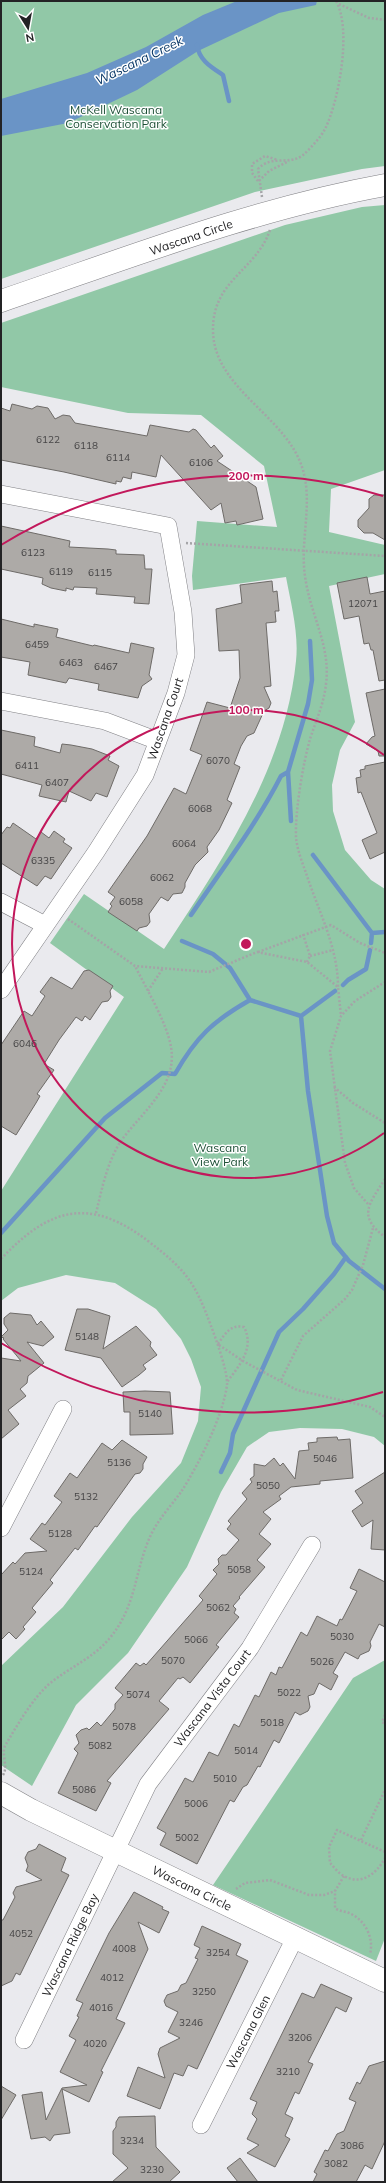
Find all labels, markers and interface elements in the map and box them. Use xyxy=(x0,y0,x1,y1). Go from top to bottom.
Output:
north arrow xyxy=(8,8,48,48)
text: N xyxy=(24,30,35,45)
water label: Wascana Creek xyxy=(93,32,186,88)
park label: McKell Wascana Conservation Park xyxy=(65,102,168,131)
street label: Wascana Circle xyxy=(147,216,235,258)
house number: 6122 xyxy=(36,433,60,446)
house number: 6118 xyxy=(74,439,98,452)
house number: 6114 xyxy=(106,451,130,464)
house number: 6106 xyxy=(189,456,213,469)
text: 200 m xyxy=(228,468,264,483)
house number: 6123 xyxy=(21,546,45,559)
house number: 6119 xyxy=(49,565,73,578)
house number: 6115 xyxy=(88,566,112,579)
house number: 12071 xyxy=(348,597,378,610)
house number: 6459 xyxy=(25,638,49,651)
house number: 6463 xyxy=(59,656,83,669)
house number: 6467 xyxy=(94,660,118,673)
street label: Wascana Court xyxy=(144,676,186,762)
text: 100 m xyxy=(228,702,264,717)
house number: 6070 xyxy=(206,754,230,767)
house number: 6411 xyxy=(15,759,39,772)
house number: 6407 xyxy=(45,776,69,789)
house number: 6068 xyxy=(188,802,212,815)
house number: 6064 xyxy=(172,837,196,850)
house number: 6335 xyxy=(31,854,55,867)
house number: 6062 xyxy=(150,871,174,884)
house number: 6058 xyxy=(119,895,143,908)
centre of rings xyxy=(239,937,253,951)
house number: 6046 xyxy=(13,1037,37,1050)
park label: Wascana View Park xyxy=(192,1140,249,1169)
house number: 5148 xyxy=(75,1330,99,1343)
house number: 5140 xyxy=(138,1407,162,1420)
house number: 5046 xyxy=(313,1452,337,1465)
house number: 5136 xyxy=(107,1456,131,1469)
house number: 5050 xyxy=(256,1479,280,1492)
house number: 5132 xyxy=(74,1490,98,1503)
house number: 5128 xyxy=(48,1527,72,1540)
house number: 5058 xyxy=(227,1563,251,1576)
house number: 5124 xyxy=(19,1565,43,1578)
house number: 5062 xyxy=(206,1601,230,1614)
house number: 5030 xyxy=(330,1630,354,1643)
house number: 5066 xyxy=(184,1633,208,1646)
street label: Wascana Vista Court xyxy=(170,1646,254,1750)
house number: 5070 xyxy=(161,1654,185,1667)
house number: 5026 xyxy=(310,1655,334,1668)
house number: 5022 xyxy=(277,1686,301,1699)
house number: 5074 xyxy=(126,1688,150,1701)
house number: 5018 xyxy=(260,1716,284,1729)
house number: 5078 xyxy=(112,1720,136,1733)
house number: 5082 xyxy=(88,1739,112,1752)
house number: 5014 xyxy=(234,1744,258,1757)
house number: 5010 xyxy=(213,1772,237,1785)
house number: 5086 xyxy=(72,1783,96,1796)
house number: 5006 xyxy=(184,1797,208,1810)
house number: 5002 xyxy=(175,1831,199,1844)
street label: Wascana Circle xyxy=(150,1862,234,1914)
street label: Wascana Ridge Bay xyxy=(38,1890,102,1999)
house number: 4052 xyxy=(9,1927,33,1940)
house number: 4008 xyxy=(112,1942,136,1955)
house number: 3254 xyxy=(206,1946,230,1959)
house number: 4012 xyxy=(100,1971,124,1984)
house number: 3250 xyxy=(192,1985,216,1998)
street label: Wascana Glen xyxy=(223,1992,273,2072)
house number: 4016 xyxy=(89,2001,113,2014)
house number: 3246 xyxy=(179,2016,203,2029)
house number: 3206 xyxy=(288,2031,312,2044)
house number: 4020 xyxy=(83,2037,107,2050)
house number: 3210 xyxy=(276,2065,300,2078)
house number: 3234 xyxy=(120,2134,144,2147)
house number: 3086 xyxy=(340,2139,364,2152)
house number: 3082 xyxy=(324,2157,348,2170)
house number: 3230 xyxy=(140,2163,164,2176)

